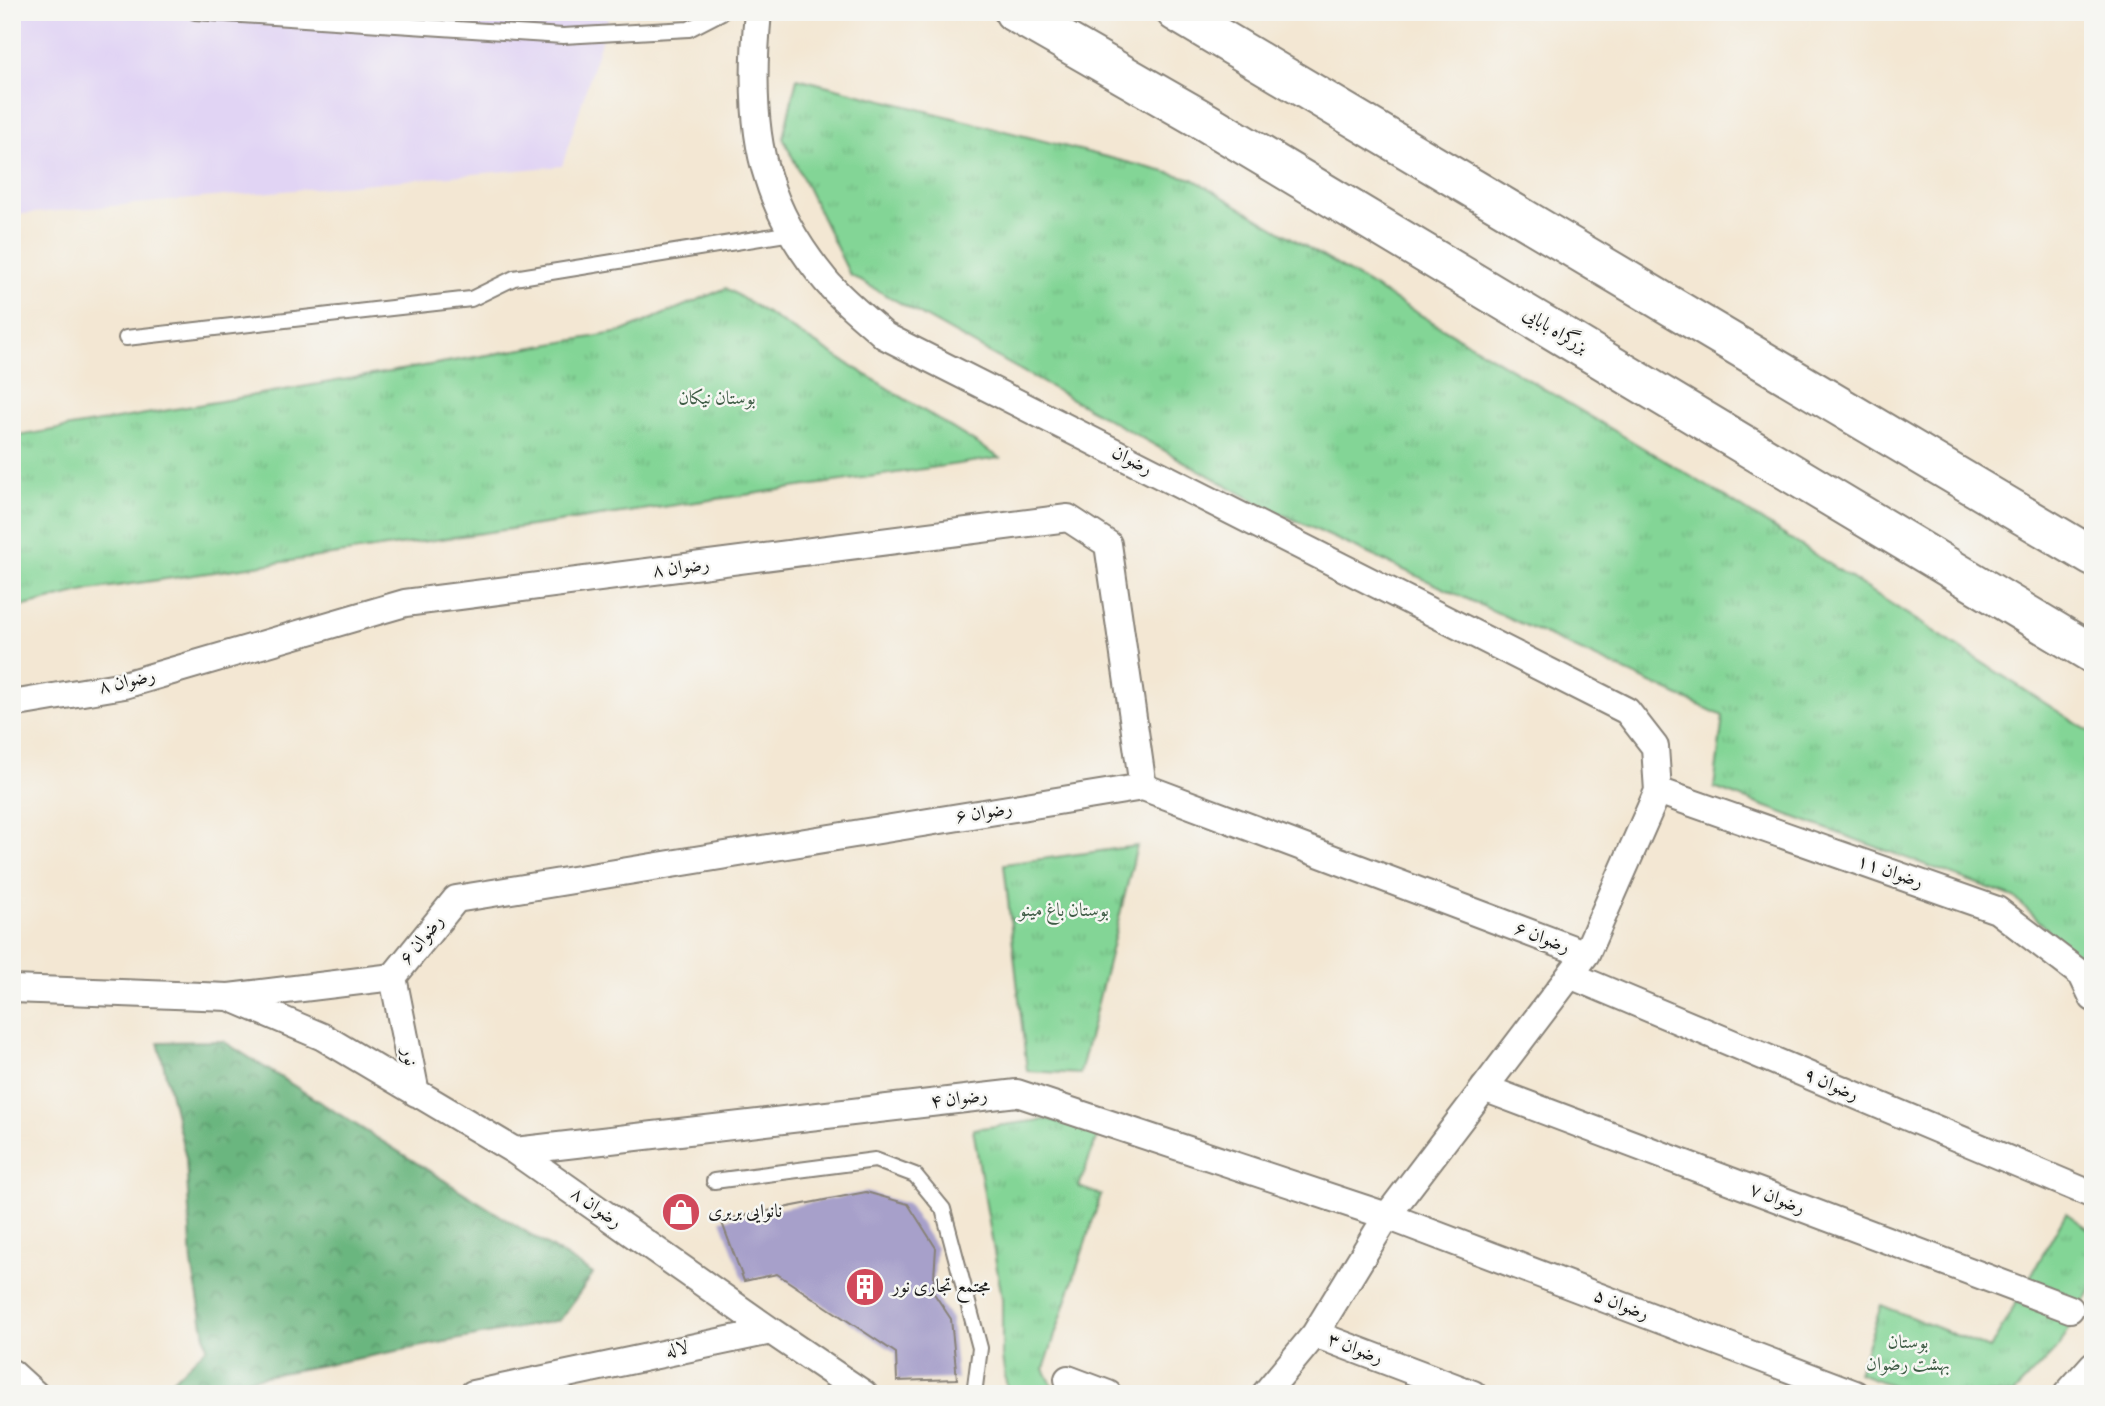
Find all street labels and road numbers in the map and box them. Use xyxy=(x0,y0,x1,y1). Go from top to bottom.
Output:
street label: بزرگراه بابایی xyxy=(1518,300,1594,361)
street label: رضوان xyxy=(1107,440,1157,482)
street label: رضوان ۸ xyxy=(651,552,711,584)
street label: رضوان ۸ xyxy=(96,663,158,701)
street label: رضوان ۶ xyxy=(954,796,1014,830)
street label: رضوان ۱۱ xyxy=(1853,849,1927,895)
street label: رضوان ۶ xyxy=(394,910,450,970)
street label: رضوان ۶ xyxy=(1511,916,1573,960)
street label: نور xyxy=(394,1044,423,1068)
street label: رضوان ۹ xyxy=(1800,1062,1862,1108)
street label: رضوان ۴ xyxy=(929,1083,989,1115)
street label: رضوان ۷ xyxy=(1746,1177,1808,1221)
street label: رضوان ۸ xyxy=(565,1181,627,1235)
street label: رضوان ۵ xyxy=(1590,1283,1652,1327)
street label: رضوان ۳ xyxy=(1324,1327,1386,1371)
street label: لاله xyxy=(663,1335,691,1365)

